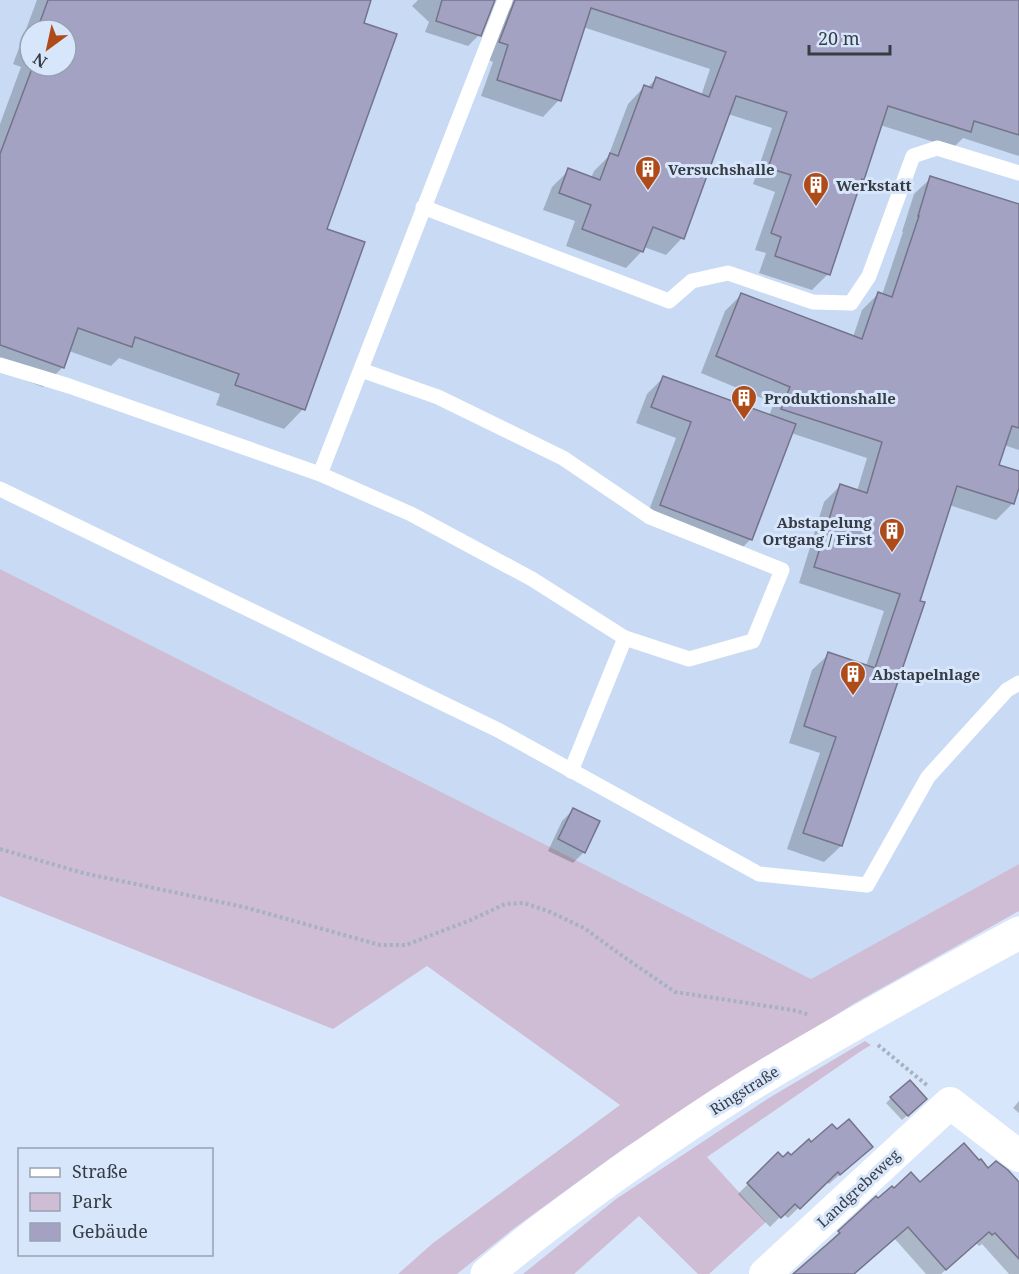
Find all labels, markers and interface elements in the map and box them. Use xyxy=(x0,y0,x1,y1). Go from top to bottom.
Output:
north arrow xyxy=(18,18,78,78)
scale bar xyxy=(809,18,890,56)
text: 20 m xyxy=(818,26,860,50)
text: N xyxy=(28,48,51,73)
building icon: Versuchshalle xyxy=(633,154,663,192)
place label: Versuchshalle xyxy=(668,159,775,179)
building icon: Werkstatt xyxy=(801,170,831,208)
place label: Werkstatt xyxy=(836,175,912,195)
building icon: Produktionshalle xyxy=(729,383,759,421)
place label: Produktionshalle xyxy=(764,388,896,408)
place label: Abstapelung Ortgang / First xyxy=(763,512,873,549)
building icon: Abstapelung Ortgang / First xyxy=(877,516,907,554)
building icon: Abstapelnlage xyxy=(838,659,868,697)
place label: Abstapelnlage xyxy=(872,664,980,684)
street label: Ringstraße xyxy=(706,1061,782,1119)
street label: Landgrebeweg xyxy=(812,1145,904,1231)
legend xyxy=(18,1148,213,1256)
text: Straße xyxy=(72,1159,128,1183)
text: Park xyxy=(72,1189,112,1213)
text: Gebäude xyxy=(72,1219,148,1243)

